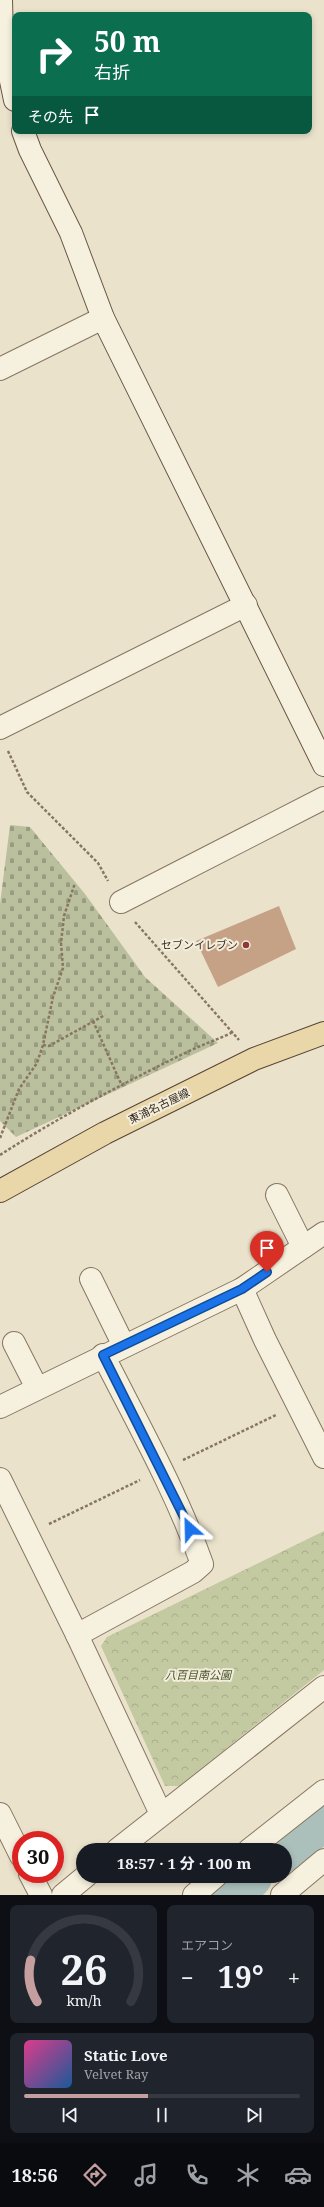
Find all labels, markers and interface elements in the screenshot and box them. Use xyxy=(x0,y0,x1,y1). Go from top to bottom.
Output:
text: 50 m xyxy=(94,22,161,60)
icon: right xyxy=(28,28,80,80)
text: 右折 xyxy=(94,60,130,84)
icon: arrive xyxy=(81,104,103,126)
text: その先 xyxy=(28,106,73,126)
place label: セブンイレブン xyxy=(161,937,238,952)
marker: セブンイレブン xyxy=(241,940,251,950)
street label: 東浦名古屋線 xyxy=(126,1084,192,1127)
pin xyxy=(250,1231,284,1272)
icon: arrive xyxy=(256,1237,278,1259)
position arrow xyxy=(169,1508,211,1550)
park label: 八百目南公園 xyxy=(165,1667,233,1682)
speed limit sign: 30 xyxy=(12,1831,64,1883)
text: 18:57 · 1 分 · 100 m xyxy=(117,1853,251,1873)
text: エアコン xyxy=(181,1936,233,1954)
text: 26 xyxy=(60,1941,107,1997)
text: 19° xyxy=(218,1956,264,1997)
text: − xyxy=(181,1962,194,1992)
text: + xyxy=(288,1962,300,1992)
text: km/h xyxy=(66,1991,101,2010)
text: Static Love xyxy=(84,2045,168,2065)
text: Velvet Ray xyxy=(84,2065,148,2083)
icon: previous xyxy=(59,2104,81,2126)
icon: pause xyxy=(151,2104,173,2126)
icon: next xyxy=(243,2104,265,2126)
icon: directions xyxy=(81,2161,109,2189)
icon: music xyxy=(132,2161,160,2189)
icon: phone xyxy=(183,2161,211,2189)
icon: climate xyxy=(234,2161,262,2189)
icon: car xyxy=(284,2161,312,2189)
text: 18:56 xyxy=(11,2163,58,2187)

